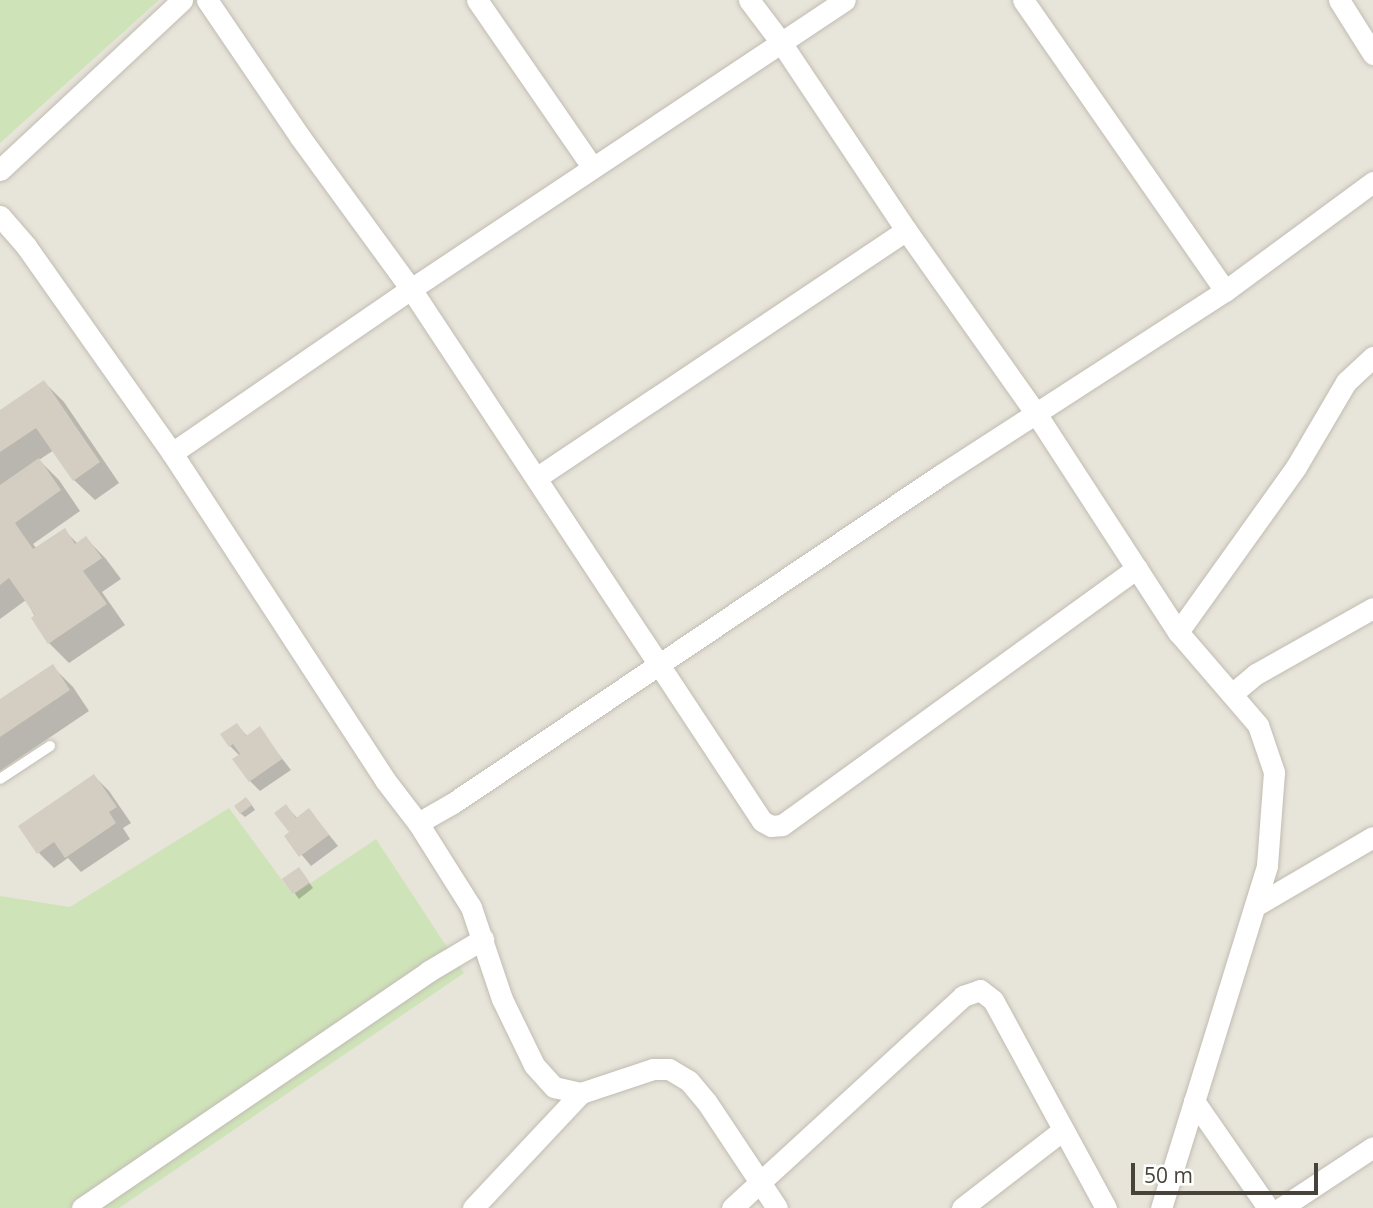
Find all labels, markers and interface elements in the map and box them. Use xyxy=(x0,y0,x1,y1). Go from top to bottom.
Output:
scale bar xyxy=(1135,1148,1322,1192)
text: 50 m xyxy=(1144,1161,1193,1189)

